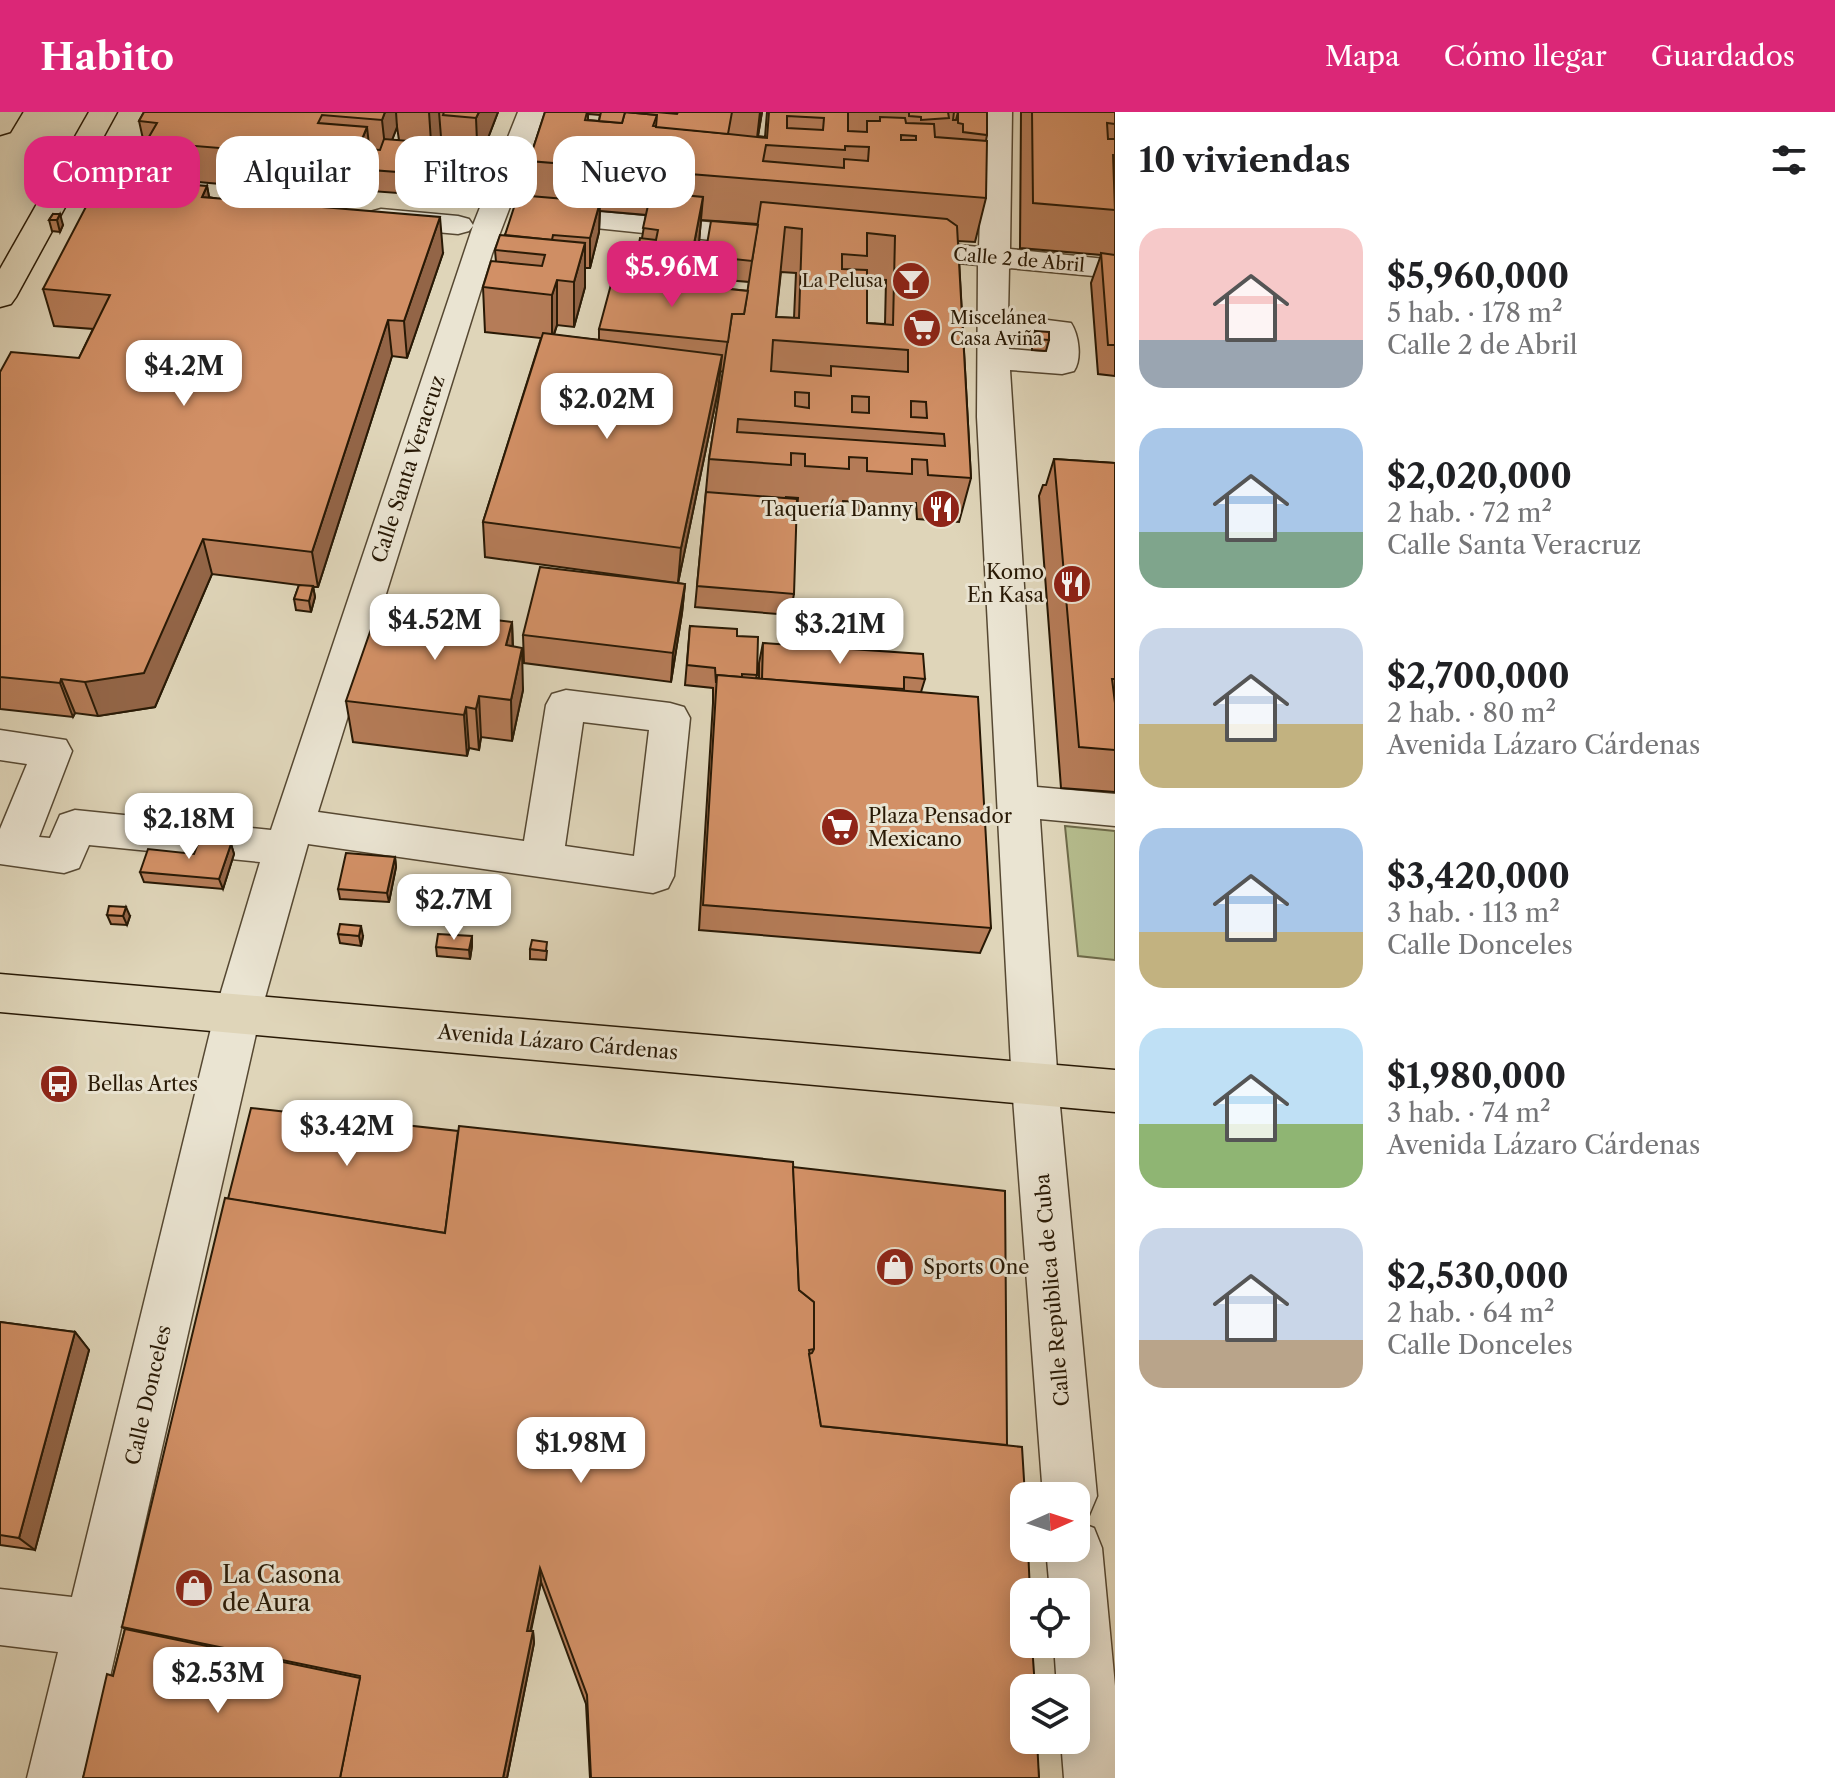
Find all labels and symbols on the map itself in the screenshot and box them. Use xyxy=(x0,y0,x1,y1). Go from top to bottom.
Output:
pin: $5.96M xyxy=(607,241,737,309)
street label: Calle 2 de Abril xyxy=(952,243,1086,277)
bar icon: La Pelusa xyxy=(890,260,932,302)
place label: La Pelusa xyxy=(802,270,883,292)
supermarket icon: Miscelánea Casa Aviña xyxy=(901,307,943,349)
place label: Miscelánea Casa Aviña xyxy=(950,307,1047,350)
pin: $4.2M xyxy=(128,340,240,408)
street label: Calle Santa Veracruz xyxy=(366,372,450,566)
pin: $2.02M xyxy=(542,373,672,441)
restaurant icon: Taquería Danny xyxy=(920,488,962,530)
place label: Taquería Danny xyxy=(761,497,914,521)
place label: Komo En Kasa xyxy=(967,560,1044,607)
restaurant icon: Komo En Kasa xyxy=(1051,563,1093,605)
pin: $4.52M xyxy=(370,594,500,662)
pin: $3.21M xyxy=(775,598,905,666)
pin: $2.18M xyxy=(124,793,254,861)
place label: Plaza Pensador Mexicano xyxy=(868,804,1013,851)
supermarket icon: Plaza Pensador Mexicano xyxy=(819,806,861,848)
pin: $2.7M xyxy=(398,874,510,942)
street label: Avenida Lázaro Cárdenas xyxy=(436,1019,679,1064)
bus stop icon: Bellas Artes xyxy=(38,1063,80,1105)
place label: Bellas Artes xyxy=(87,1072,198,1096)
pin: $3.42M xyxy=(282,1100,412,1168)
street label: Calle República de Cuba xyxy=(1030,1172,1074,1407)
shop icon: Sports One xyxy=(874,1246,916,1288)
place label: Sports One xyxy=(923,1255,1029,1279)
street label: Calle Donceles xyxy=(120,1323,176,1467)
pin: $1.98M xyxy=(516,1417,646,1485)
north arrow xyxy=(1010,1482,1090,1562)
place label: La Casona de Aura xyxy=(222,1560,341,1617)
shop icon: La Casona de Aura xyxy=(173,1567,215,1609)
pin: $2.53M xyxy=(153,1647,283,1715)

